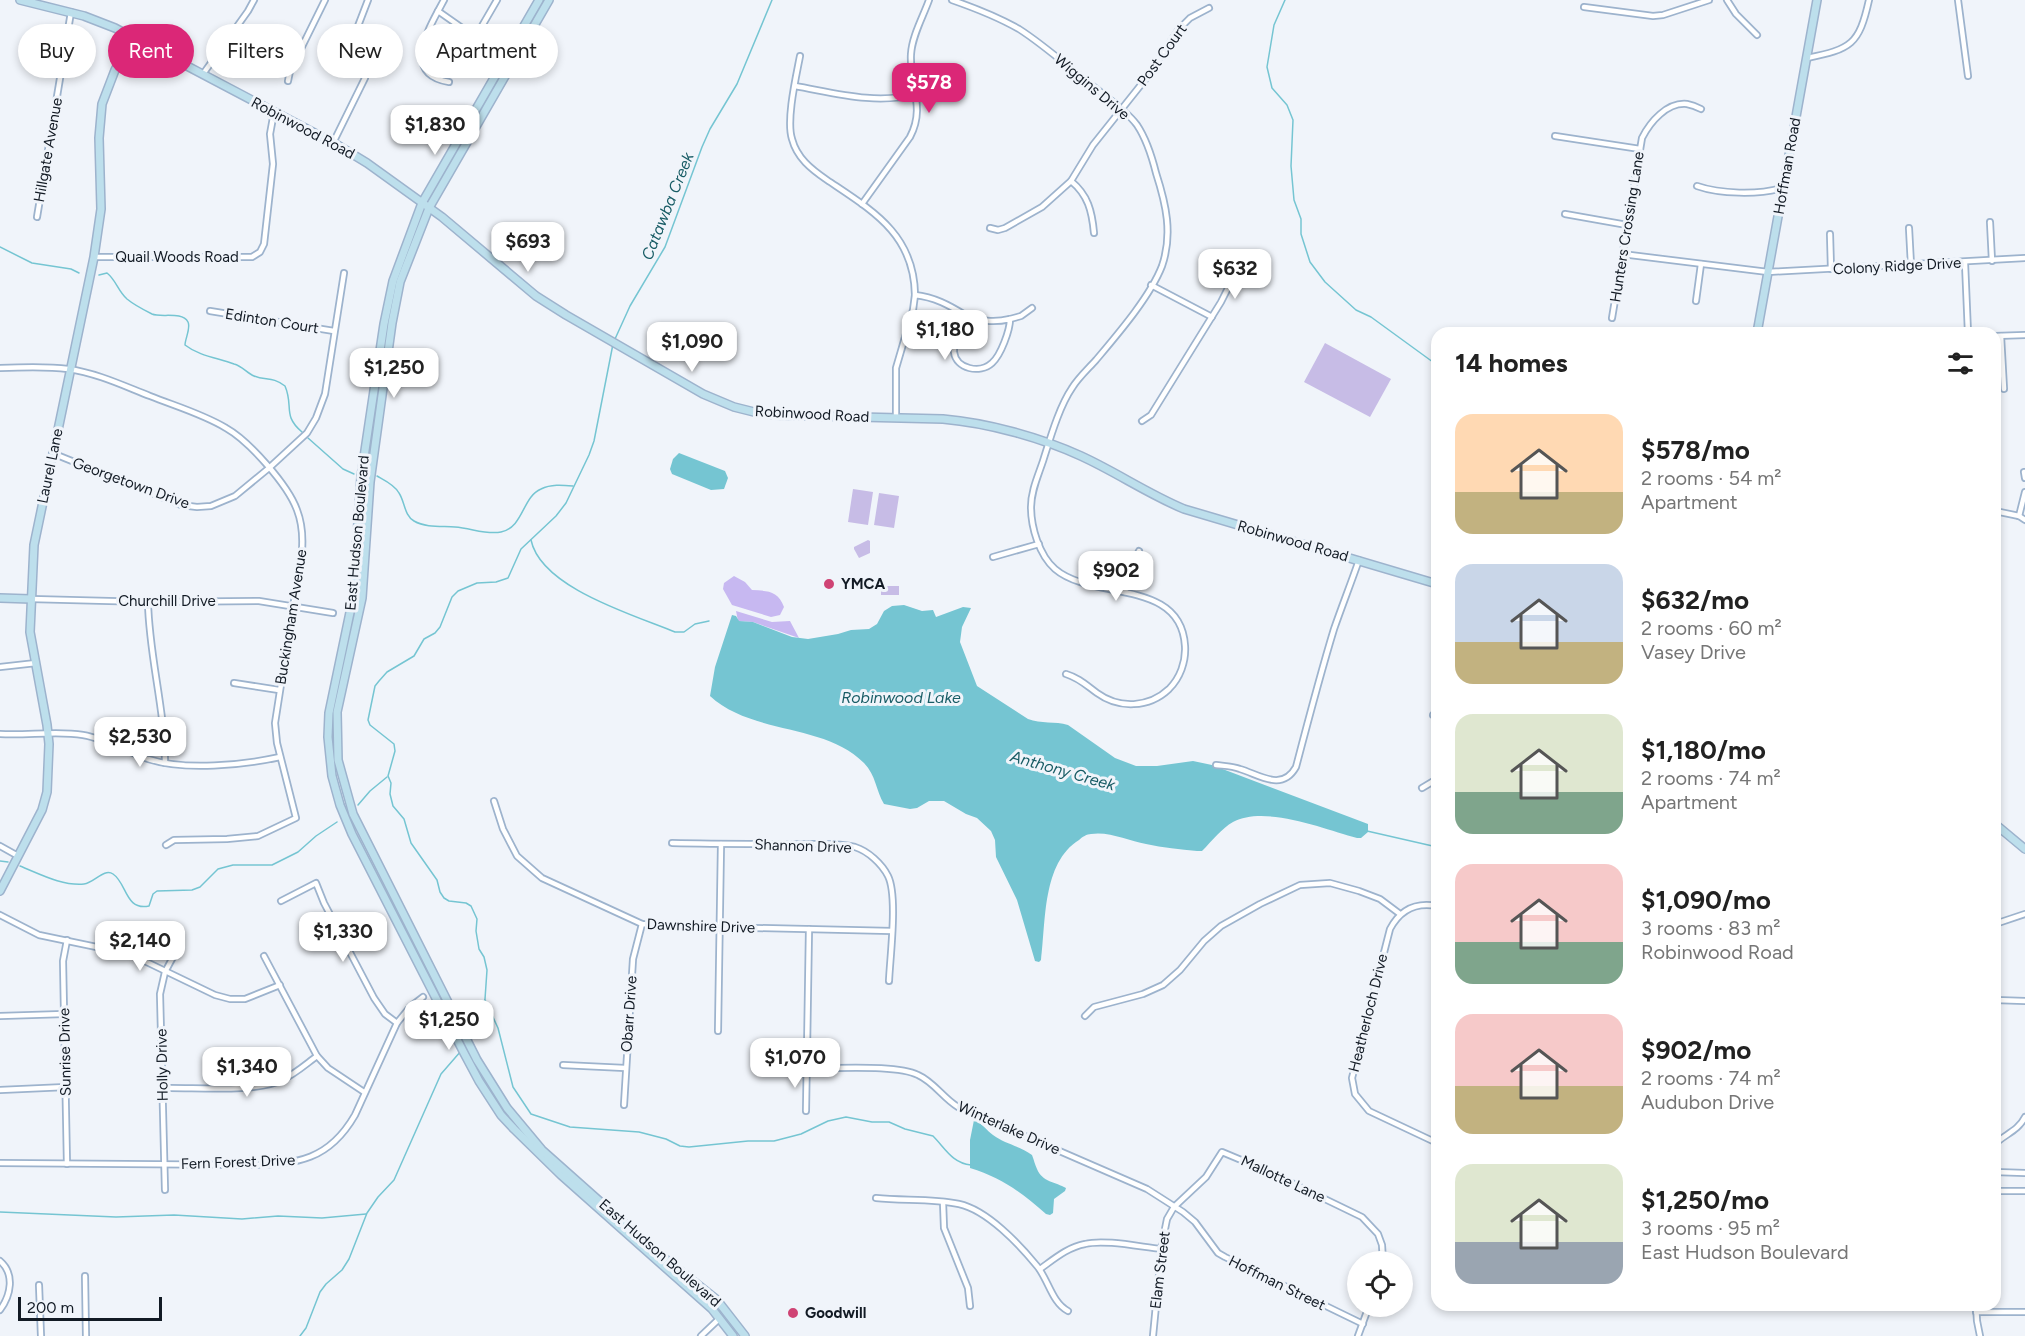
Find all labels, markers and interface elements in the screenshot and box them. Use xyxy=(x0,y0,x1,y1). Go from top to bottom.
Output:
street label: Post Court xyxy=(1133,20,1191,90)
chip: Buy xyxy=(18,24,96,78)
chip: Rent xyxy=(108,24,194,78)
chip: Filters xyxy=(206,24,305,78)
chip: New xyxy=(317,24,403,78)
chip: Apartment xyxy=(415,24,558,78)
street label: Wiggins Drive xyxy=(1051,50,1133,124)
pin: $578 xyxy=(893,63,965,114)
text: $578 xyxy=(906,70,952,94)
street label: Robinwood Road xyxy=(248,93,358,163)
street label: Hillgate Avenue xyxy=(30,96,66,204)
pin: $1,830 xyxy=(386,105,484,156)
text: $1,830 xyxy=(405,112,465,136)
street label: Hoffman Road xyxy=(1770,116,1804,216)
water label: Catawba Creek xyxy=(637,149,698,263)
street label: Hunters Crossing Lane xyxy=(1606,150,1648,304)
pin: $693 xyxy=(492,222,564,273)
text: $693 xyxy=(505,229,551,253)
street label: Quail Woods Road xyxy=(115,248,239,266)
pin: $632 xyxy=(1199,249,1271,300)
street label: Colony Ridge Drive xyxy=(1832,254,1962,278)
text: $632 xyxy=(1212,256,1258,280)
street label: Edinton Court xyxy=(224,305,320,337)
pin: $1,180 xyxy=(896,310,994,361)
text: $1,180 xyxy=(916,317,974,341)
pin: $1,090 xyxy=(643,322,741,373)
text: $1,090 xyxy=(661,329,723,353)
text: 14 homes xyxy=(1455,347,1568,379)
icon: filters xyxy=(1944,347,1977,380)
pin: $1,250 xyxy=(345,348,443,399)
text: $1,250 xyxy=(364,355,424,379)
street label: Robinwood Road xyxy=(754,402,870,426)
street label: Laurel Lane xyxy=(33,427,67,505)
text: $578/mo xyxy=(1641,434,1750,466)
icon: home xyxy=(1503,438,1575,510)
street label: Georgetown Drive xyxy=(70,454,192,512)
street label: East Hudson Boulevard xyxy=(341,455,373,611)
text: 2 rooms · 54 m² xyxy=(1641,466,1781,490)
text: Apartment xyxy=(1641,490,1738,514)
street label: Robinwood Road xyxy=(1235,517,1351,565)
street label: Buckingham Avenue xyxy=(271,548,311,686)
pin: $902 xyxy=(1080,551,1152,602)
text: $902 xyxy=(1092,558,1140,582)
place label: YMCA xyxy=(841,575,885,593)
marker: YMCA xyxy=(822,577,836,591)
text: $632/mo xyxy=(1641,584,1749,616)
icon: home xyxy=(1503,588,1575,660)
street label: Churchill Drive xyxy=(118,592,216,610)
text: 2 rooms · 60 m² xyxy=(1641,616,1782,640)
text: Vasey Drive xyxy=(1641,640,1746,664)
water label: Robinwood Lake xyxy=(841,688,961,707)
pin: $2,530 xyxy=(91,717,189,768)
text: $2,530 xyxy=(108,724,172,748)
text: $1,180/mo xyxy=(1641,734,1766,766)
icon: home xyxy=(1503,738,1575,810)
water label: Anthony Creek xyxy=(1008,746,1118,795)
text: 2 rooms · 74 m² xyxy=(1641,766,1781,790)
text: Apartment xyxy=(1641,790,1738,814)
street label: Shannon Drive xyxy=(754,835,852,857)
text: $1,090/mo xyxy=(1641,884,1771,916)
icon: home xyxy=(1503,888,1575,960)
pin: $1,330 xyxy=(294,912,392,963)
street label: Dawnshire Drive xyxy=(646,915,756,937)
text: 3 rooms · 83 m² xyxy=(1641,916,1780,940)
text: $1,330 xyxy=(313,919,373,943)
pin: $2,140 xyxy=(91,921,189,972)
text: $2,140 xyxy=(109,928,171,952)
text: Robinwood Road xyxy=(1641,940,1794,964)
street label: Heatherloch Drive xyxy=(1345,952,1391,1074)
street label: Obarr Drive xyxy=(617,975,641,1053)
pin: $1,250 xyxy=(400,1000,498,1051)
text: $1,250 xyxy=(419,1007,479,1031)
street label: Sunrise Drive xyxy=(55,1008,75,1096)
street label: Holly Drive xyxy=(152,1028,172,1102)
text: $902/mo xyxy=(1641,1034,1751,1066)
pin: $1,070 xyxy=(746,1038,844,1089)
icon: home xyxy=(1503,1038,1575,1110)
text: $1,070 xyxy=(764,1045,826,1069)
pin: $1,340 xyxy=(198,1047,296,1098)
text: $1,340 xyxy=(216,1054,278,1078)
text: 2 rooms · 74 m² xyxy=(1641,1066,1781,1090)
text: Audubon Drive xyxy=(1641,1090,1774,1114)
street label: Winterlake Drive xyxy=(955,1097,1063,1159)
street label: Fern Forest Drive xyxy=(180,1151,296,1173)
street label: Mallotte Lane xyxy=(1238,1152,1328,1206)
text: $1,250/mo xyxy=(1641,1184,1769,1216)
icon: home xyxy=(1503,1188,1575,1260)
street label: East Hudson Boulevard xyxy=(595,1195,725,1311)
text: 3 rooms · 95 m² xyxy=(1641,1216,1780,1240)
street label: Elam Street xyxy=(1146,1230,1174,1310)
text: East Hudson Boulevard xyxy=(1641,1240,1849,1264)
map controls xyxy=(1347,1251,1413,1317)
button: locate xyxy=(1347,1251,1413,1317)
street label: Hoffman Street xyxy=(1226,1252,1329,1314)
scale bar xyxy=(18,1294,162,1322)
text: 200 m xyxy=(27,1298,74,1317)
place label: Goodwill xyxy=(805,1304,866,1322)
marker: Goodwill xyxy=(786,1306,800,1320)

